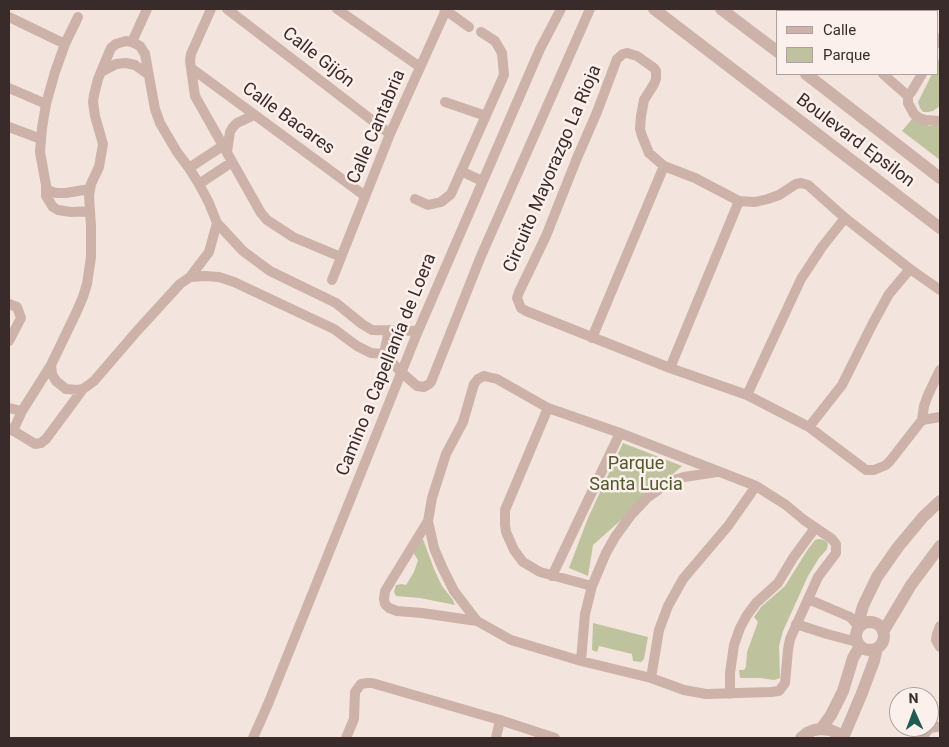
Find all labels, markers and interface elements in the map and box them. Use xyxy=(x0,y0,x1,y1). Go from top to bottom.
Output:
legend xyxy=(776,10,939,75)
text: Calle xyxy=(823,21,856,39)
street label: Calle Gijón xyxy=(278,23,358,93)
text: Parque xyxy=(823,46,870,64)
street label: Circuito Mayorazgo La Rioja xyxy=(499,62,607,276)
street label: Calle Cantabria xyxy=(343,67,411,187)
street label: Calle Bacares xyxy=(237,78,339,160)
street label: Boulevard Epsilon xyxy=(792,89,918,193)
street label: Camino a Capellanía de Loera xyxy=(332,251,442,479)
park label: Parque Santa Lucia xyxy=(589,453,683,496)
north arrow xyxy=(889,687,939,737)
text: N xyxy=(908,690,919,706)

